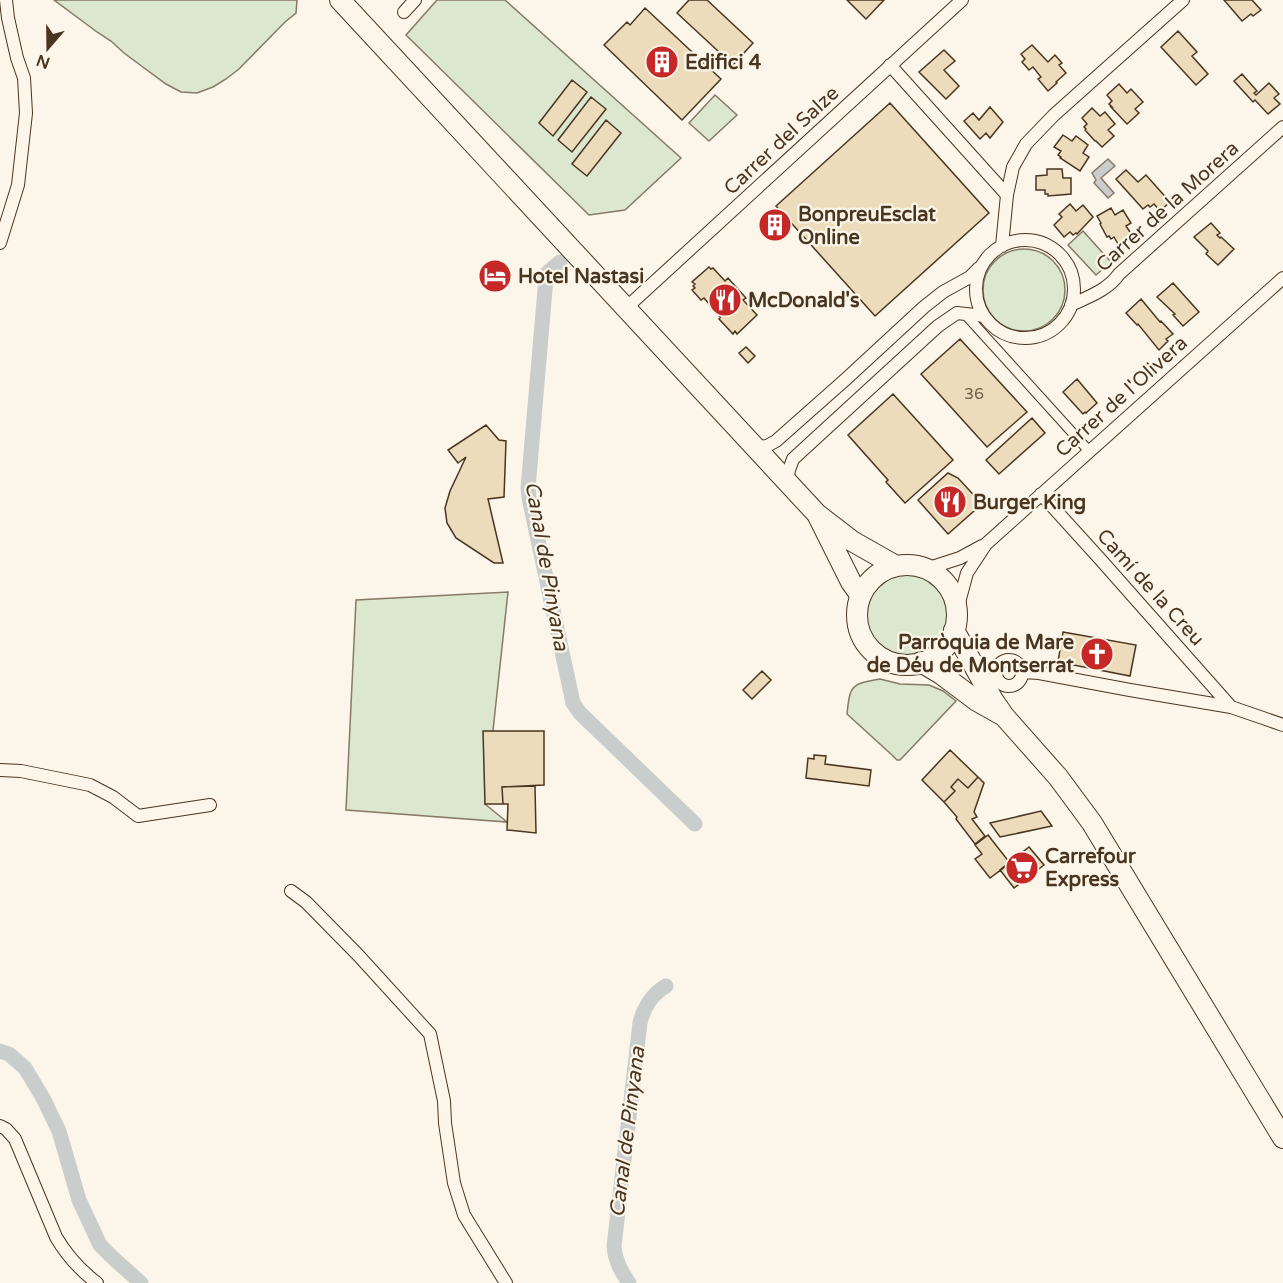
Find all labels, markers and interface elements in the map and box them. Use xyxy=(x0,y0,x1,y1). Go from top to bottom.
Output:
north arrow xyxy=(18,18,78,78)
building icon: Edifici 4 xyxy=(644,44,680,80)
text: N xyxy=(34,50,53,73)
place label: Edifici 4 xyxy=(685,51,762,75)
street label: Carrer del Salze xyxy=(719,81,844,200)
street label: Carrer de la Morera xyxy=(1091,136,1244,277)
place label: BonpreuEsclat Online xyxy=(798,203,936,250)
building icon: BonpreuEsclat Online xyxy=(757,207,793,243)
hotel icon: Hotel Nastasi xyxy=(477,258,513,294)
place label: Hotel Nastasi xyxy=(518,265,644,289)
restaurant icon: McDonald's xyxy=(707,282,743,318)
place label: McDonald's xyxy=(748,289,860,313)
street label: Carrer de l'Olivera xyxy=(1051,331,1193,462)
house number: 36 xyxy=(964,384,984,404)
water label: Canal de Pinyana xyxy=(519,479,574,654)
restaurant icon: Burger King xyxy=(932,484,968,520)
place label: Burger King xyxy=(973,491,1086,515)
street label: Camí de la Creu xyxy=(1092,524,1209,651)
place label: Parròquia de Mare de Déu de Montserrat xyxy=(867,631,1074,678)
church icon: Parròquia de Mare de Déu de Montserrat xyxy=(1079,636,1115,672)
place label: Carrefour Express xyxy=(1045,845,1136,892)
supermarket icon: Carrefour Express xyxy=(1004,850,1040,886)
water label: Canal de Pinyana xyxy=(605,1044,651,1219)

